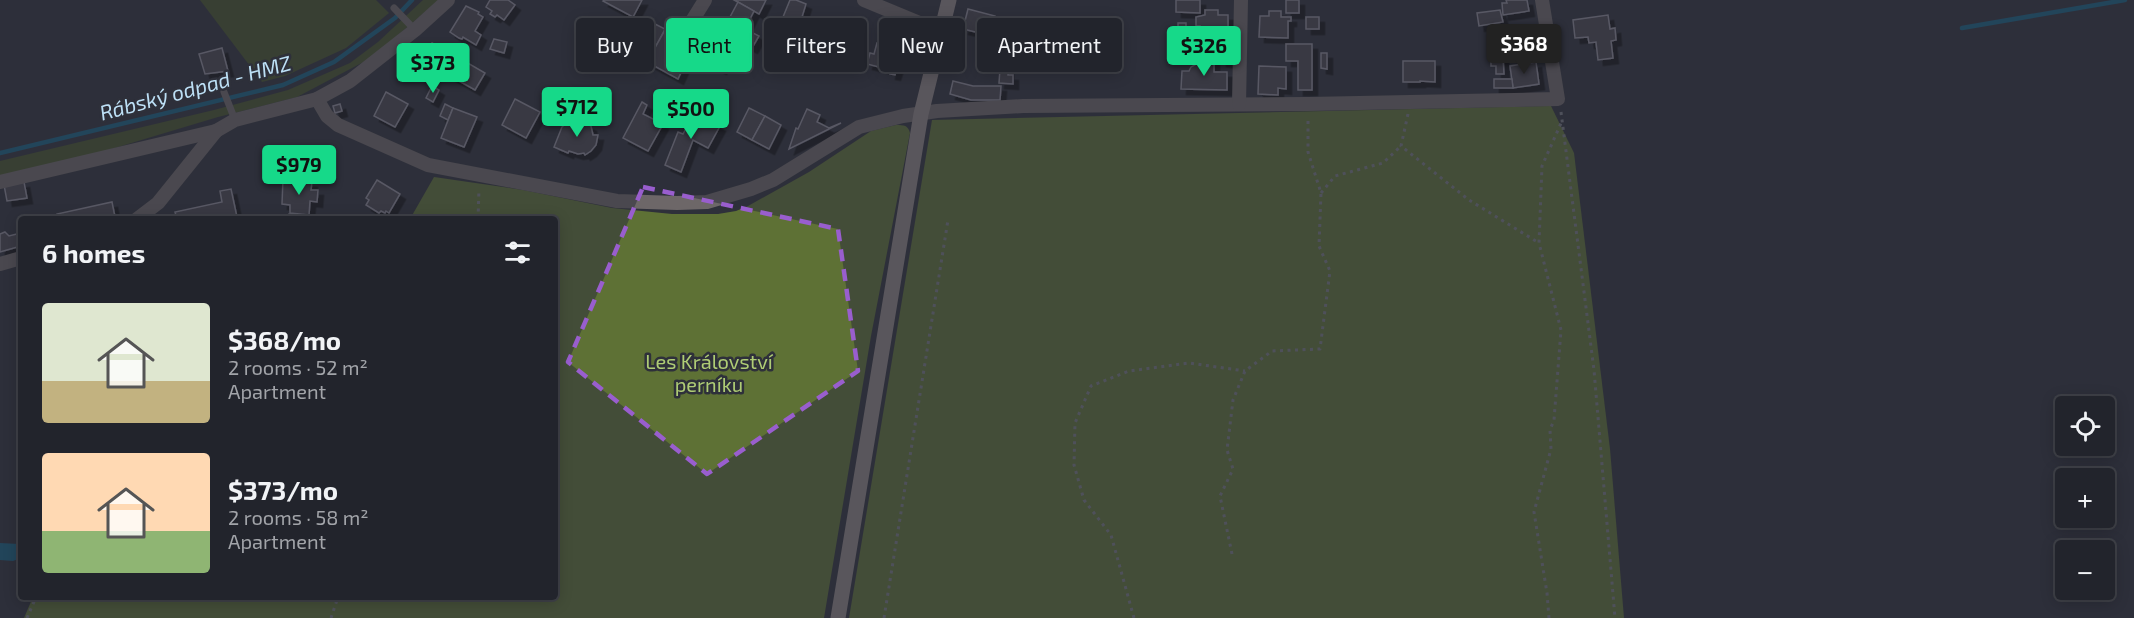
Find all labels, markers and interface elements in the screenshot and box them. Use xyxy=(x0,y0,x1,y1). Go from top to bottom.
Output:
chip: Buy xyxy=(576,18,654,72)
chip: Rent xyxy=(666,18,752,72)
chip: Filters xyxy=(764,18,867,72)
chip: New xyxy=(879,18,965,72)
chip: Apartment xyxy=(977,18,1122,72)
pin: $368 xyxy=(1488,24,1560,75)
pin: $326 xyxy=(1168,26,1240,77)
text: $368 xyxy=(1500,31,1548,55)
text: $326 xyxy=(1181,33,1227,57)
pin: $373 xyxy=(397,43,469,94)
water label: Rábský odpad - HMZ xyxy=(96,49,294,126)
text: $373 xyxy=(411,50,455,74)
pin: $712 xyxy=(541,87,613,138)
pin: $500 xyxy=(655,89,727,140)
text: $712 xyxy=(556,94,598,118)
text: $500 xyxy=(667,96,715,120)
pin: $979 xyxy=(263,145,335,196)
text: $979 xyxy=(276,152,322,176)
icon: filters xyxy=(501,236,534,269)
text: 6 homes xyxy=(42,237,145,268)
text: $368/mo xyxy=(228,324,341,355)
icon: home xyxy=(90,327,162,399)
park label: Les Království perníku xyxy=(645,349,774,396)
text: 2 rooms · 52 m² xyxy=(228,355,368,379)
text: Apartment xyxy=(228,379,326,403)
map controls xyxy=(2055,396,2115,600)
button: locate xyxy=(2055,396,2115,456)
button: + xyxy=(2055,468,2115,528)
text: $373/mo xyxy=(228,474,338,505)
icon: home xyxy=(90,477,162,549)
text: 2 rooms · 58 m² xyxy=(228,505,369,529)
text: Apartment xyxy=(228,529,326,553)
button: − xyxy=(2055,540,2115,600)

